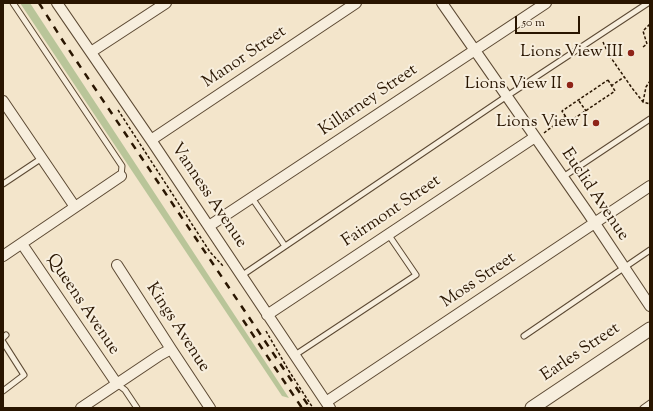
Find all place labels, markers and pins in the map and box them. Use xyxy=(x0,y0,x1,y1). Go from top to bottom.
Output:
place label: Lions View III xyxy=(520,43,623,63)
marker: Lions View III xyxy=(626,48,636,58)
place label: Lions View II xyxy=(465,75,562,95)
marker: Lions View II xyxy=(565,80,575,90)
place label: Lions View I xyxy=(496,113,588,133)
marker: Lions View I xyxy=(591,118,601,128)

